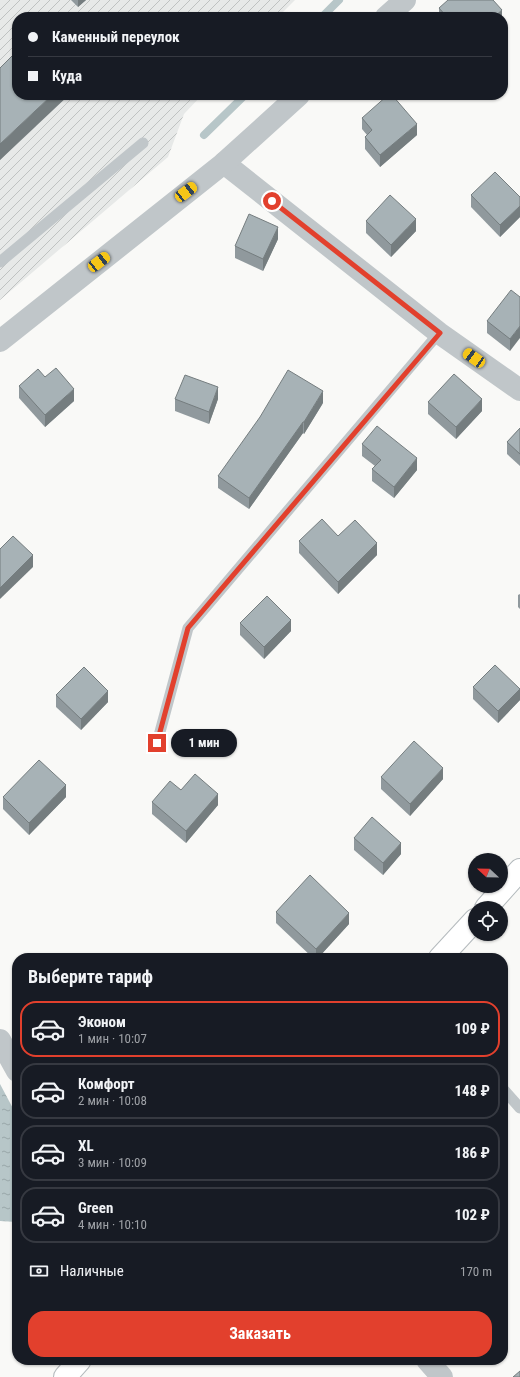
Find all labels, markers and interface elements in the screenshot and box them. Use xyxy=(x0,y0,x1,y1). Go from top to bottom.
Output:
text: Каменный переулок xyxy=(52,28,180,46)
text: Куда xyxy=(52,67,82,85)
car xyxy=(173,180,199,204)
route start xyxy=(263,192,281,210)
car xyxy=(86,250,112,274)
car xyxy=(461,346,487,370)
callout: 1 мин xyxy=(171,729,237,757)
route end xyxy=(148,734,166,752)
text: 1 мин xyxy=(188,735,220,750)
north arrow xyxy=(468,853,508,893)
map controls xyxy=(468,853,508,941)
button: locate xyxy=(468,901,508,941)
text: Выберите тариф xyxy=(28,966,153,987)
icon: car xyxy=(30,1011,66,1047)
text: Эконом xyxy=(78,1013,126,1031)
text: 109 ₽ xyxy=(454,1020,490,1038)
text: 1 мин · 10:07 xyxy=(78,1031,147,1046)
icon: car xyxy=(30,1073,66,1109)
text: Комфорт xyxy=(78,1075,135,1093)
text: 148 ₽ xyxy=(454,1082,490,1100)
text: 2 мин · 10:08 xyxy=(78,1093,147,1108)
icon: car xyxy=(30,1135,66,1171)
text: XL xyxy=(78,1137,94,1155)
text: 186 ₽ xyxy=(454,1144,490,1162)
text: 3 мин · 10:09 xyxy=(78,1155,147,1170)
icon: car xyxy=(30,1197,66,1233)
text: Green xyxy=(78,1199,113,1217)
text: 102 ₽ xyxy=(454,1206,490,1224)
text: 4 мин · 10:10 xyxy=(78,1217,147,1232)
icon: cash xyxy=(28,1260,50,1282)
text: Наличные xyxy=(60,1262,124,1280)
text: 170 m xyxy=(460,1264,492,1279)
button: Заказать xyxy=(28,1311,492,1357)

